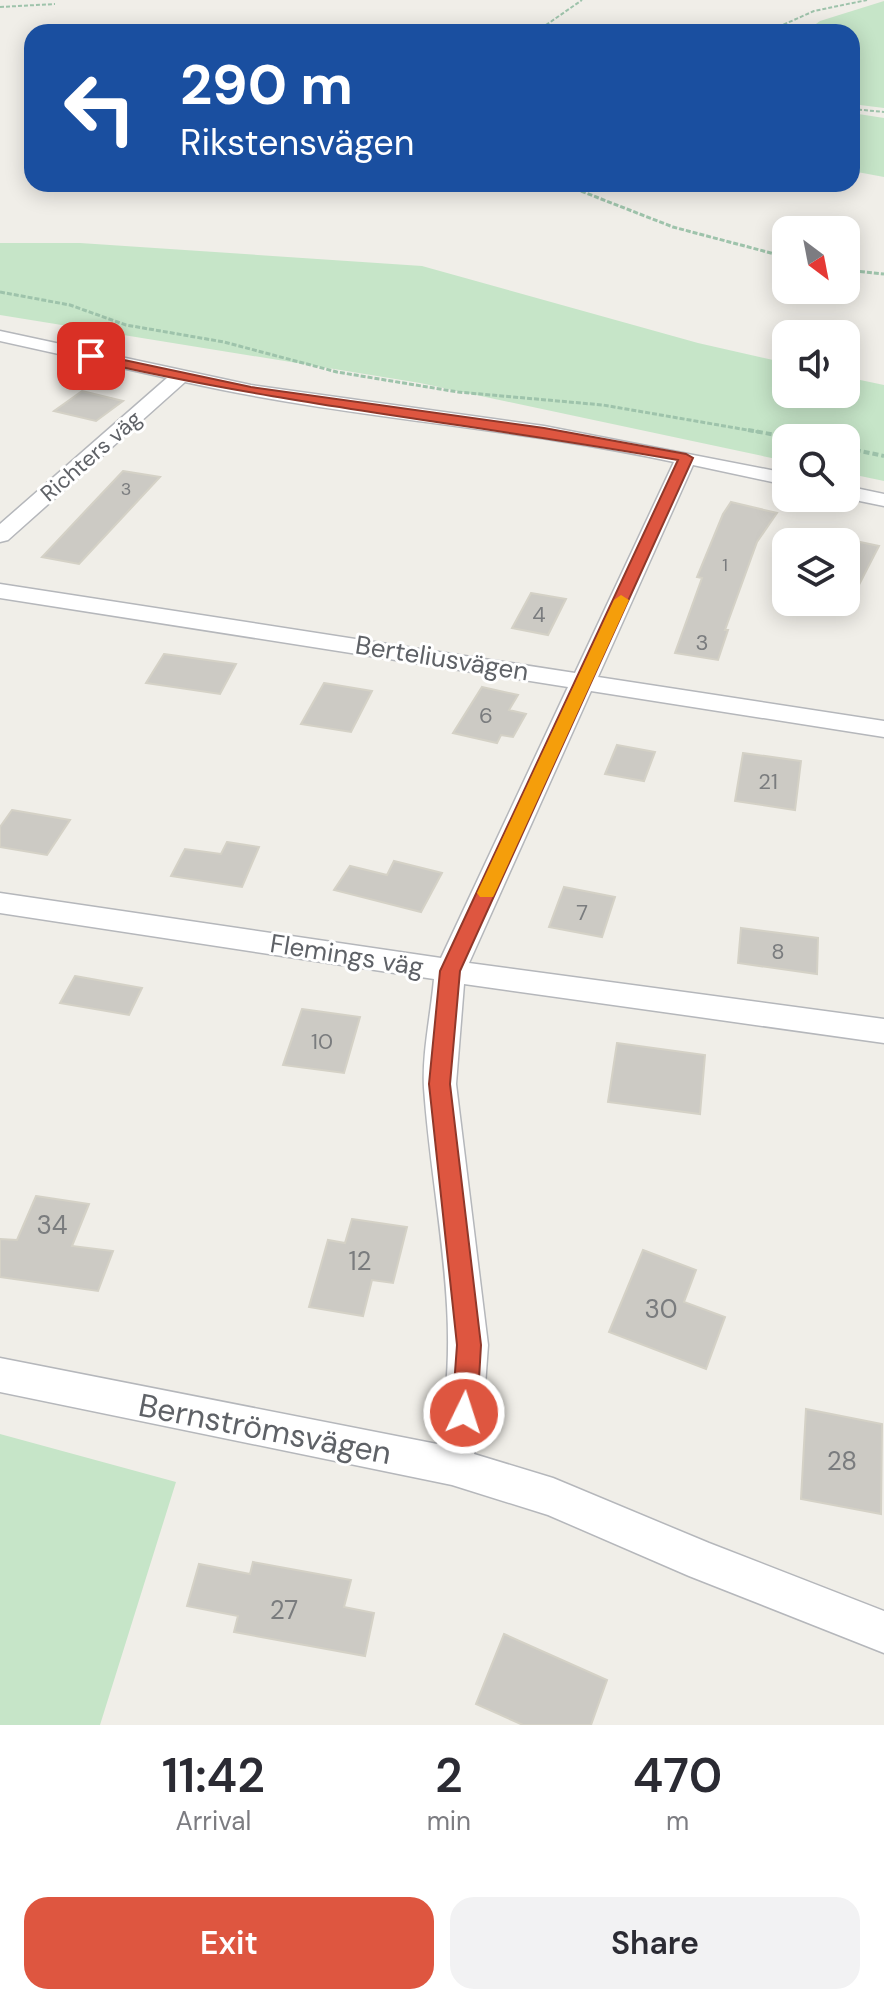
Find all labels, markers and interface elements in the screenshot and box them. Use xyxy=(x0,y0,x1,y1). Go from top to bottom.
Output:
text: 290 m xyxy=(180,48,353,121)
icon: left xyxy=(48,56,152,160)
text: Rikstensvägen xyxy=(180,119,414,166)
north arrow xyxy=(772,216,860,304)
map controls xyxy=(772,216,860,616)
button: sound xyxy=(772,320,860,408)
pin xyxy=(57,322,125,390)
icon: arrive xyxy=(69,334,113,378)
street label: Richters väg xyxy=(34,404,148,508)
button: search xyxy=(772,424,860,512)
house number: 3 xyxy=(121,477,131,501)
button: layers xyxy=(772,528,860,616)
house number: 1 xyxy=(722,553,728,577)
house number: 4 xyxy=(532,600,546,629)
street label: Berteliusvägen xyxy=(353,628,531,688)
house number: 3 xyxy=(695,628,709,657)
house number: 6 xyxy=(479,701,493,730)
house number: 21 xyxy=(758,767,778,796)
house number: 7 xyxy=(576,898,588,927)
street label: Flemings väg xyxy=(268,926,426,984)
house number: 8 xyxy=(771,937,785,966)
house number: 10 xyxy=(311,1027,333,1056)
house number: 34 xyxy=(36,1208,68,1242)
house number: 12 xyxy=(348,1244,372,1278)
house number: 30 xyxy=(644,1292,678,1326)
position arrow xyxy=(422,1371,506,1455)
street label: Bernströmsvägen xyxy=(135,1384,395,1474)
house number: 28 xyxy=(827,1444,857,1478)
house number: 27 xyxy=(270,1593,298,1627)
text: 11:42 xyxy=(162,1744,265,1807)
text: 2 xyxy=(435,1744,463,1807)
text: 470 xyxy=(633,1744,722,1807)
text: Arrival xyxy=(175,1804,251,1838)
text: min xyxy=(427,1804,471,1838)
text: m xyxy=(666,1804,689,1838)
button: Exit xyxy=(24,1897,434,1989)
button: Share xyxy=(450,1897,860,1989)

